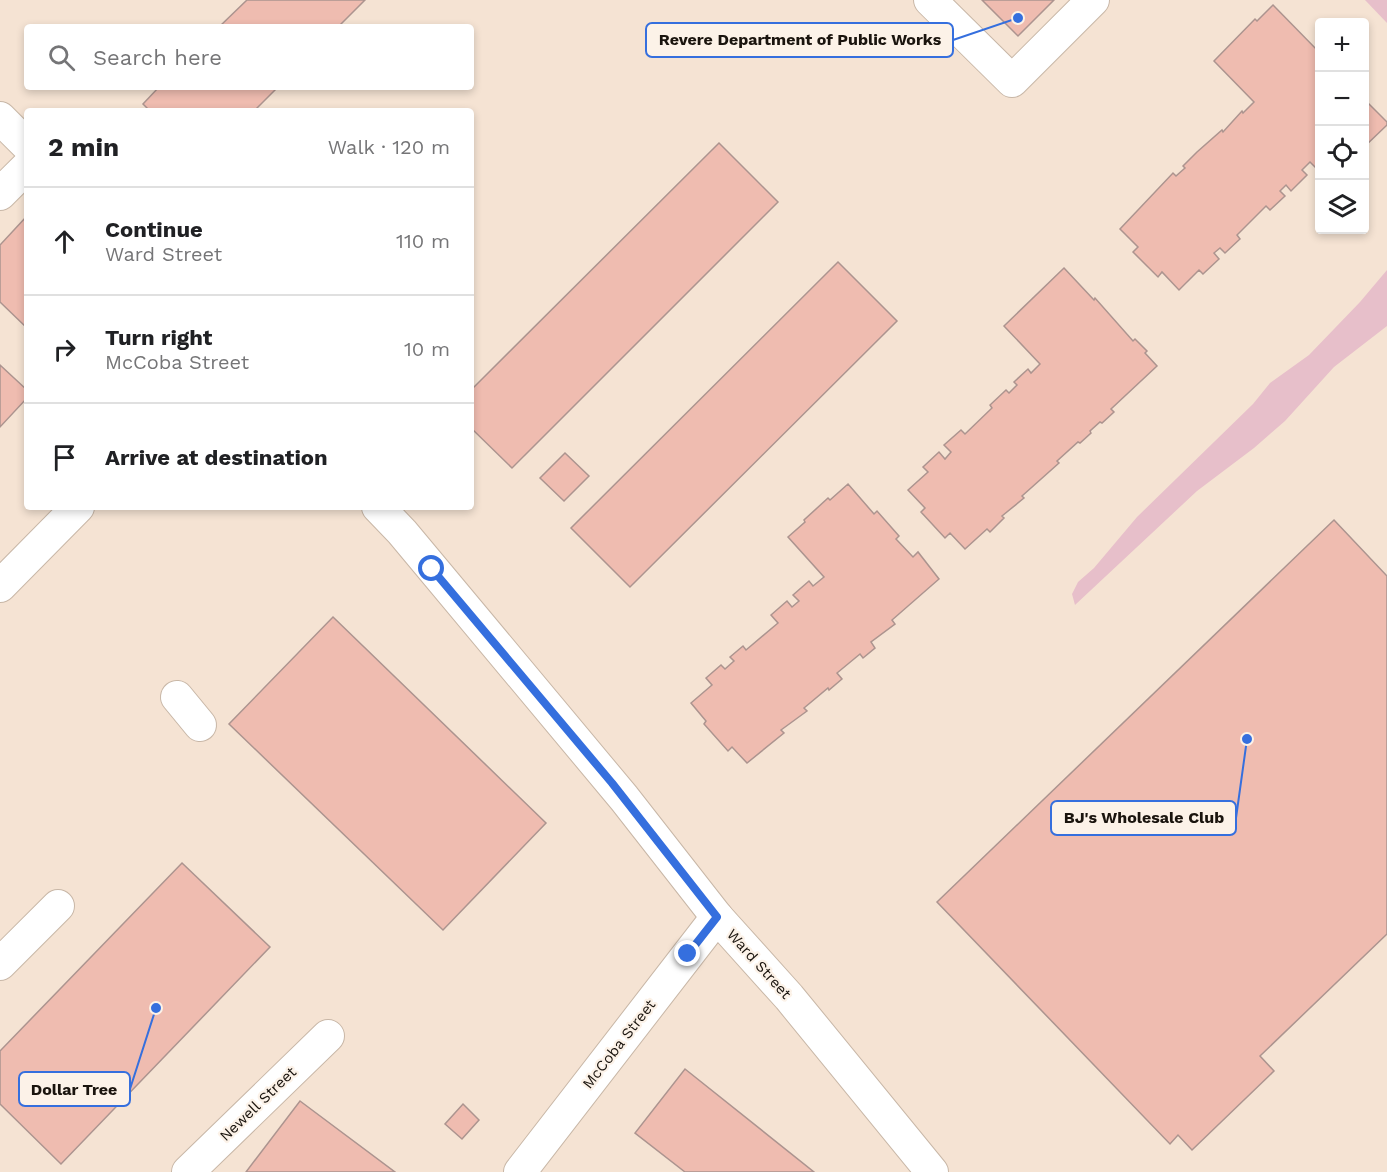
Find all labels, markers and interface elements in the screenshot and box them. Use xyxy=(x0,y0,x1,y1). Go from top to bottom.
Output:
map controls xyxy=(1315,18,1369,234)
button: + xyxy=(1315,18,1369,72)
callout: Revere Department of Public Works xyxy=(646,23,953,57)
search box xyxy=(24,24,474,90)
text: Revere Department of Public Works xyxy=(659,30,942,49)
icon: search xyxy=(45,41,78,74)
text: Search here xyxy=(93,45,222,70)
button: − xyxy=(1315,72,1369,126)
button: locate xyxy=(1315,126,1369,180)
text: 2 min xyxy=(48,132,119,162)
text: Walk · 120 m xyxy=(328,135,450,159)
button: layers xyxy=(1315,180,1369,234)
text: Continue xyxy=(105,217,203,242)
icon: ahead xyxy=(48,225,81,258)
text: 110 m xyxy=(396,229,450,253)
text: Ward Street xyxy=(105,242,222,266)
text: Turn right xyxy=(105,325,212,350)
icon: right xyxy=(48,333,81,366)
text: 10 m xyxy=(404,337,450,361)
text: McCoba Street xyxy=(105,350,249,374)
icon: arrive xyxy=(48,441,81,474)
text: Arrive at destination xyxy=(105,445,328,470)
route start xyxy=(418,555,444,581)
callout: BJ's Wholesale Club xyxy=(1051,801,1236,835)
text: BJ's Wholesale Club xyxy=(1064,808,1224,827)
street label: Ward Street xyxy=(723,925,796,1003)
route end xyxy=(674,940,700,966)
street label: McCoba Street xyxy=(579,995,660,1092)
street label: Newell Street xyxy=(216,1063,300,1145)
callout: Dollar Tree xyxy=(19,1072,130,1106)
text: Dollar Tree xyxy=(31,1080,117,1099)

